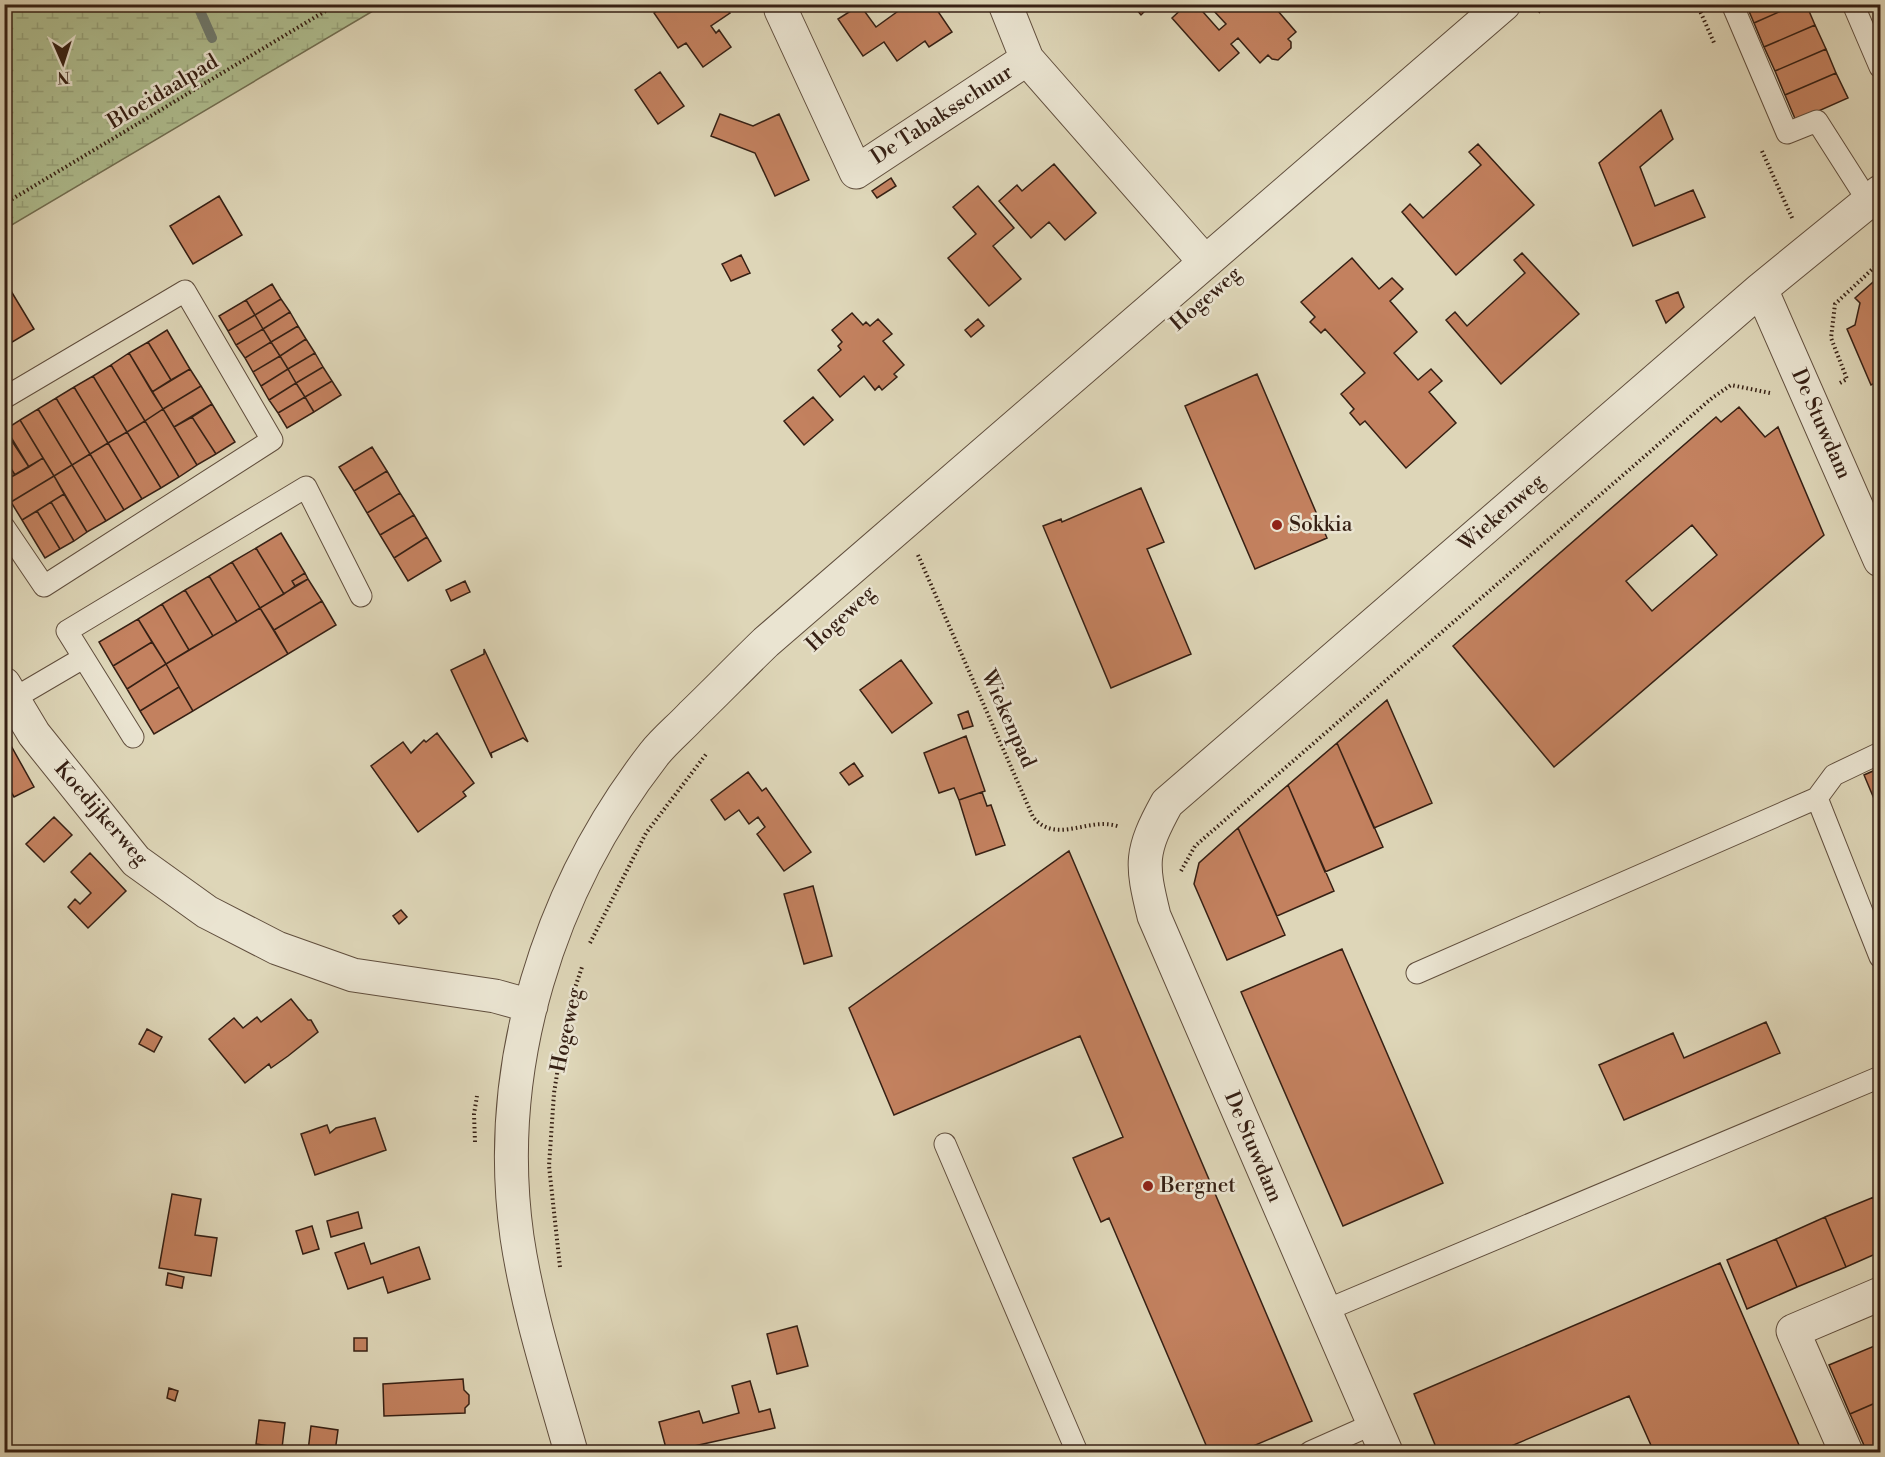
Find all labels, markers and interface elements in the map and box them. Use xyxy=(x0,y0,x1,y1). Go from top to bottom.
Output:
north arrow xyxy=(33,33,93,93)
street label: Bloeidaalpad xyxy=(102,49,223,136)
street label: De Tabaksschuur xyxy=(866,59,1018,171)
text: N xyxy=(57,67,71,87)
street label: Hogeweg xyxy=(1165,261,1247,337)
street label: De Stuwdam xyxy=(1785,365,1857,483)
street label: Wiekenweg xyxy=(1453,468,1550,558)
place label: Sokkia xyxy=(1289,512,1353,538)
marker: Sokkia xyxy=(1270,518,1284,532)
street label: Hogeweg xyxy=(801,580,881,658)
street label: Wiekenpad xyxy=(974,665,1041,772)
street label: Koedijkerweg xyxy=(49,756,154,872)
street label: Hogeweg xyxy=(545,985,589,1075)
street label: De Stuwdam xyxy=(1218,1088,1288,1206)
place label: Bergnet xyxy=(1159,1173,1236,1199)
marker: Bergnet xyxy=(1141,1179,1155,1193)

